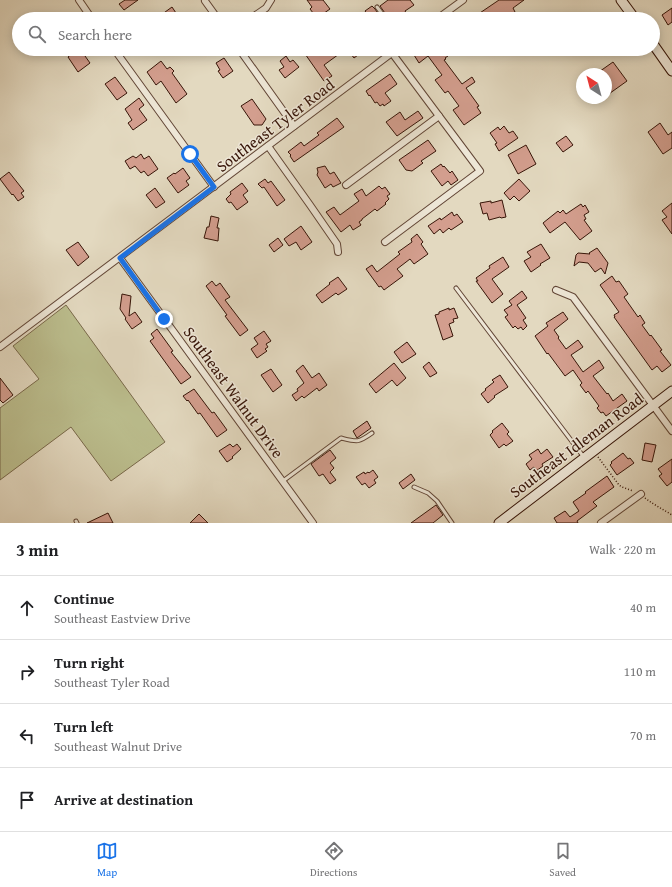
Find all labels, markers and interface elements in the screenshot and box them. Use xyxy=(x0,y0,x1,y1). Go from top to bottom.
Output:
search box xyxy=(12,12,660,56)
icon: search xyxy=(26,23,48,45)
text: Search here xyxy=(58,24,132,45)
north arrow xyxy=(576,68,612,104)
street label: Southeast Tyler Road xyxy=(211,72,339,177)
route start xyxy=(181,145,199,163)
route end xyxy=(155,310,173,328)
street label: Southeast Walnut Drive xyxy=(178,321,290,463)
street label: Southeast Idleman Road xyxy=(504,386,648,503)
text: 3 min xyxy=(16,537,58,562)
text: Walk · 220 m xyxy=(589,540,656,559)
text: Continue xyxy=(54,588,115,609)
icon: ahead xyxy=(16,597,38,619)
text: 40 m xyxy=(630,598,656,617)
text: Southeast Eastview Drive xyxy=(54,609,191,628)
text: Turn right xyxy=(54,652,125,673)
icon: right xyxy=(16,661,38,683)
text: 110 m xyxy=(624,662,656,681)
text: Southeast Tyler Road xyxy=(54,673,170,692)
text: Turn left xyxy=(54,716,113,737)
icon: left xyxy=(16,725,38,747)
text: 70 m xyxy=(630,726,656,745)
text: Southeast Walnut Drive xyxy=(54,737,182,756)
icon: arrive xyxy=(16,789,38,811)
text: Arrive at destination xyxy=(54,789,193,810)
tab: Map xyxy=(96,840,118,880)
tab: Directions xyxy=(310,840,357,880)
tab: Saved xyxy=(549,840,576,880)

